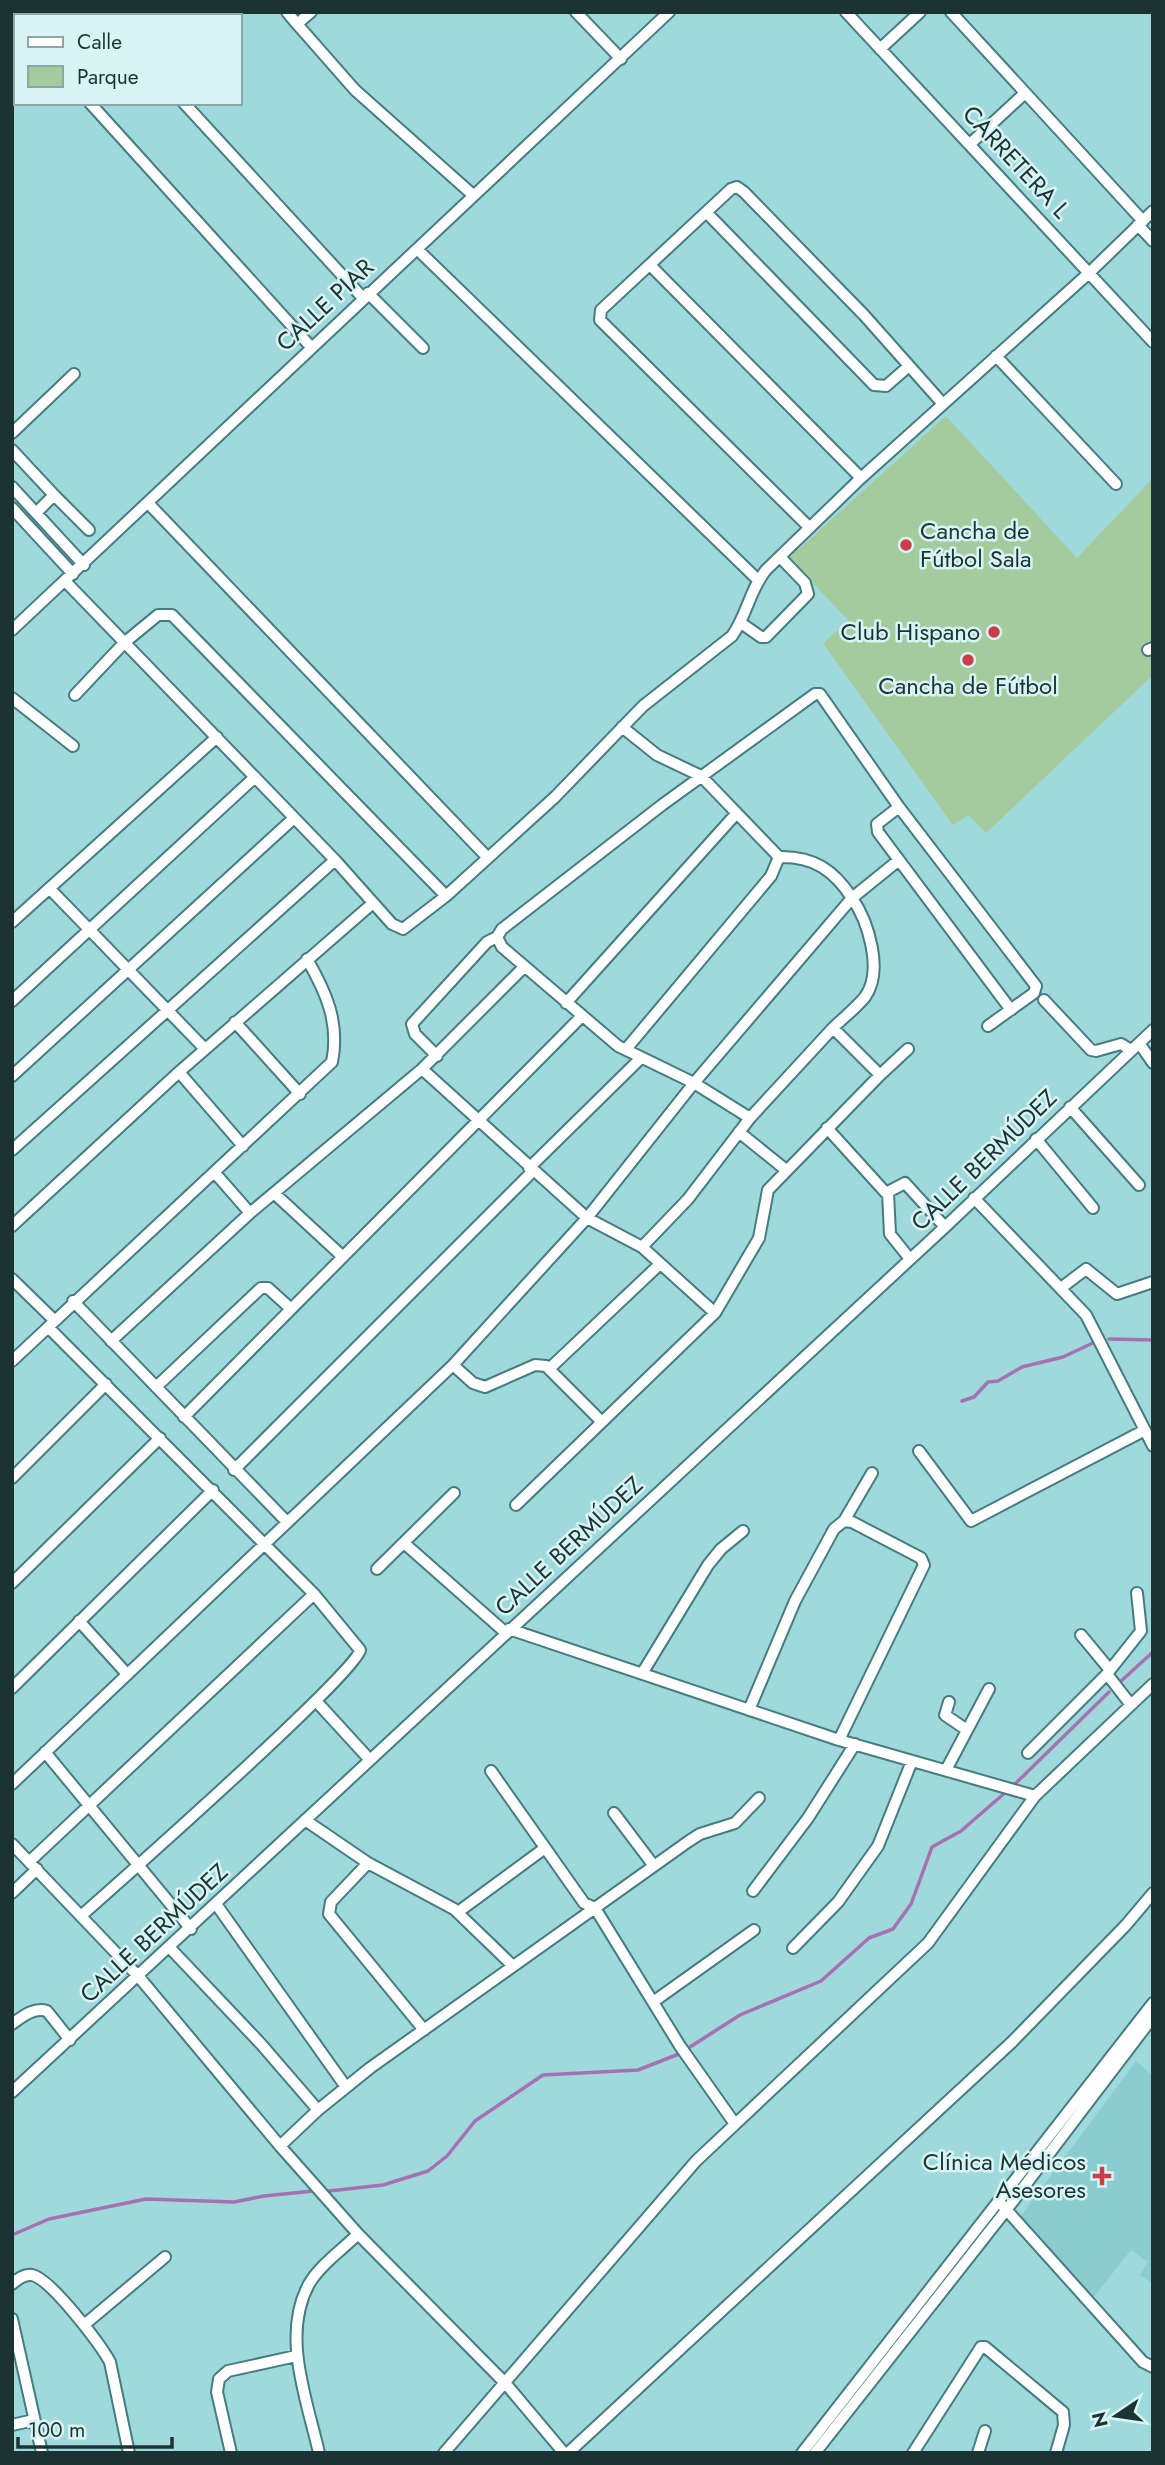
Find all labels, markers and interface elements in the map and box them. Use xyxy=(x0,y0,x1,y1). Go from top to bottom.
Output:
legend xyxy=(14,14,242,105)
text: Calle xyxy=(77,27,122,57)
text: Parque xyxy=(77,62,139,92)
street label: CARRETERA L xyxy=(955,97,1078,226)
street label: CALLE PIAR xyxy=(268,250,382,359)
place label: Cancha de Fútbol Sala xyxy=(920,513,1032,576)
marker: Cancha de Fútbol Sala xyxy=(898,537,914,553)
place label: Club Hispano xyxy=(841,614,980,649)
marker: Club Hispano xyxy=(986,624,1002,640)
marker: Cancha de Fútbol xyxy=(960,652,976,668)
place label: Cancha de Fútbol xyxy=(878,668,1058,703)
street label: CALLE BERMÚDEZ xyxy=(903,1081,1065,1239)
street label: CALLE BERMÚDEZ xyxy=(487,1468,650,1624)
street label: CALLE BERMÚDEZ xyxy=(72,1855,235,2011)
place label: Clínica Médicos Asesores xyxy=(923,2144,1086,2207)
marker: Clínica Médicos Asesores xyxy=(1092,2166,1112,2186)
north arrow xyxy=(1081,2381,1151,2451)
scale bar xyxy=(18,2406,172,2450)
text: N xyxy=(1085,2409,1115,2430)
text: 100 m xyxy=(28,2415,85,2445)

